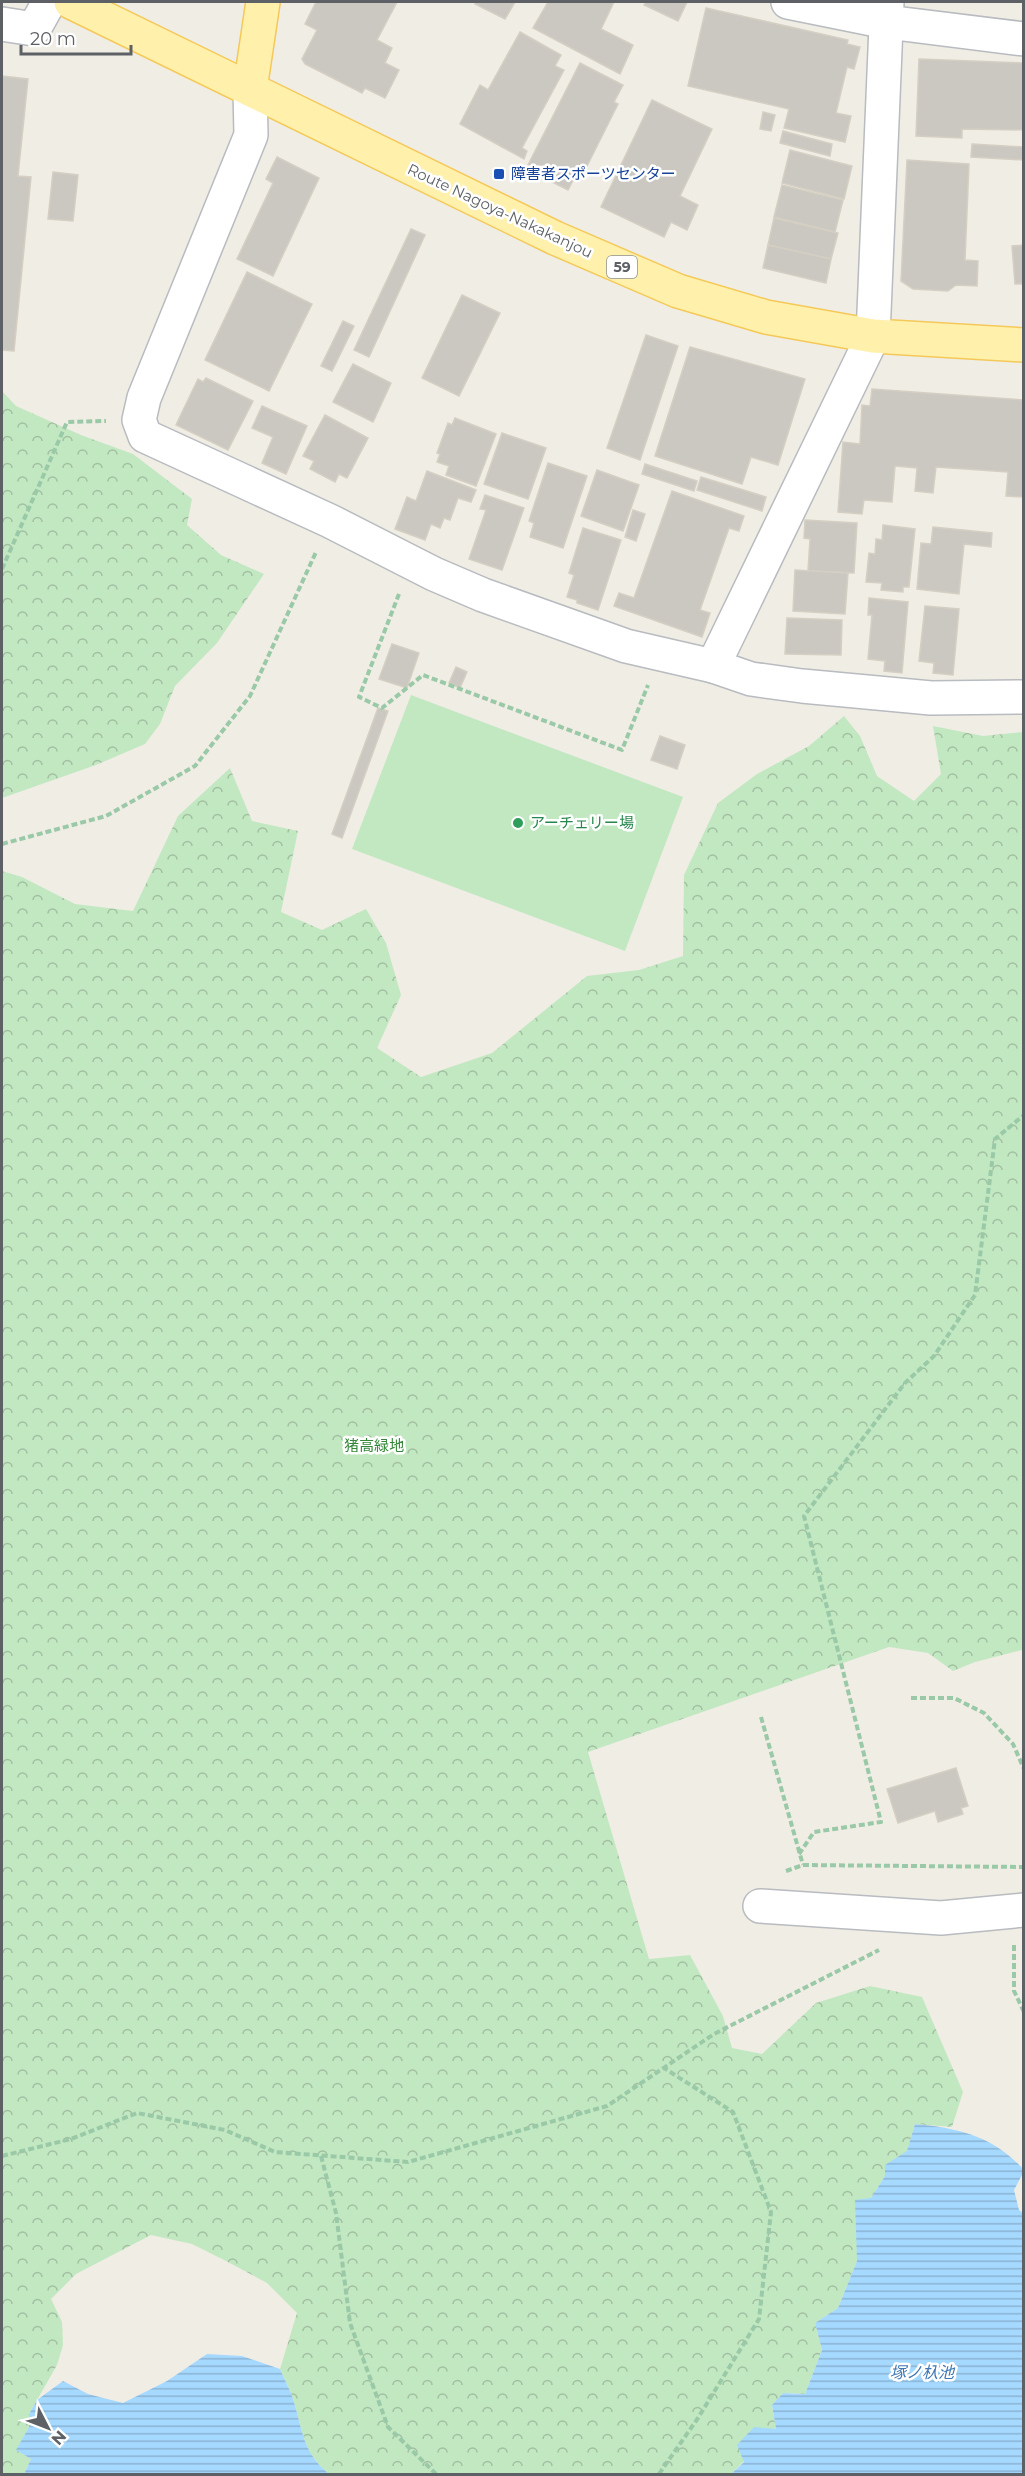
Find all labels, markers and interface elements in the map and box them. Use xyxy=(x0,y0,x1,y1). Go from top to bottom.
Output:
scale bar xyxy=(21,18,130,56)
text: 20 m xyxy=(30,28,76,50)
street label: Route Nagoya-Nakakanjou xyxy=(405,159,596,262)
place label: 障害者スポーツセンター xyxy=(511,164,676,183)
marker: 障害者スポーツセンター xyxy=(492,167,506,181)
road number: 59 xyxy=(607,256,637,278)
place label: アーチェリー場 xyxy=(530,813,634,832)
marker: アーチェリー場 xyxy=(511,816,525,830)
park label: 猪高緑地 xyxy=(344,1436,404,1455)
water label: 塚ノ杁池 xyxy=(890,2363,956,2382)
north arrow xyxy=(18,2398,78,2458)
text: N xyxy=(47,2427,70,2449)

